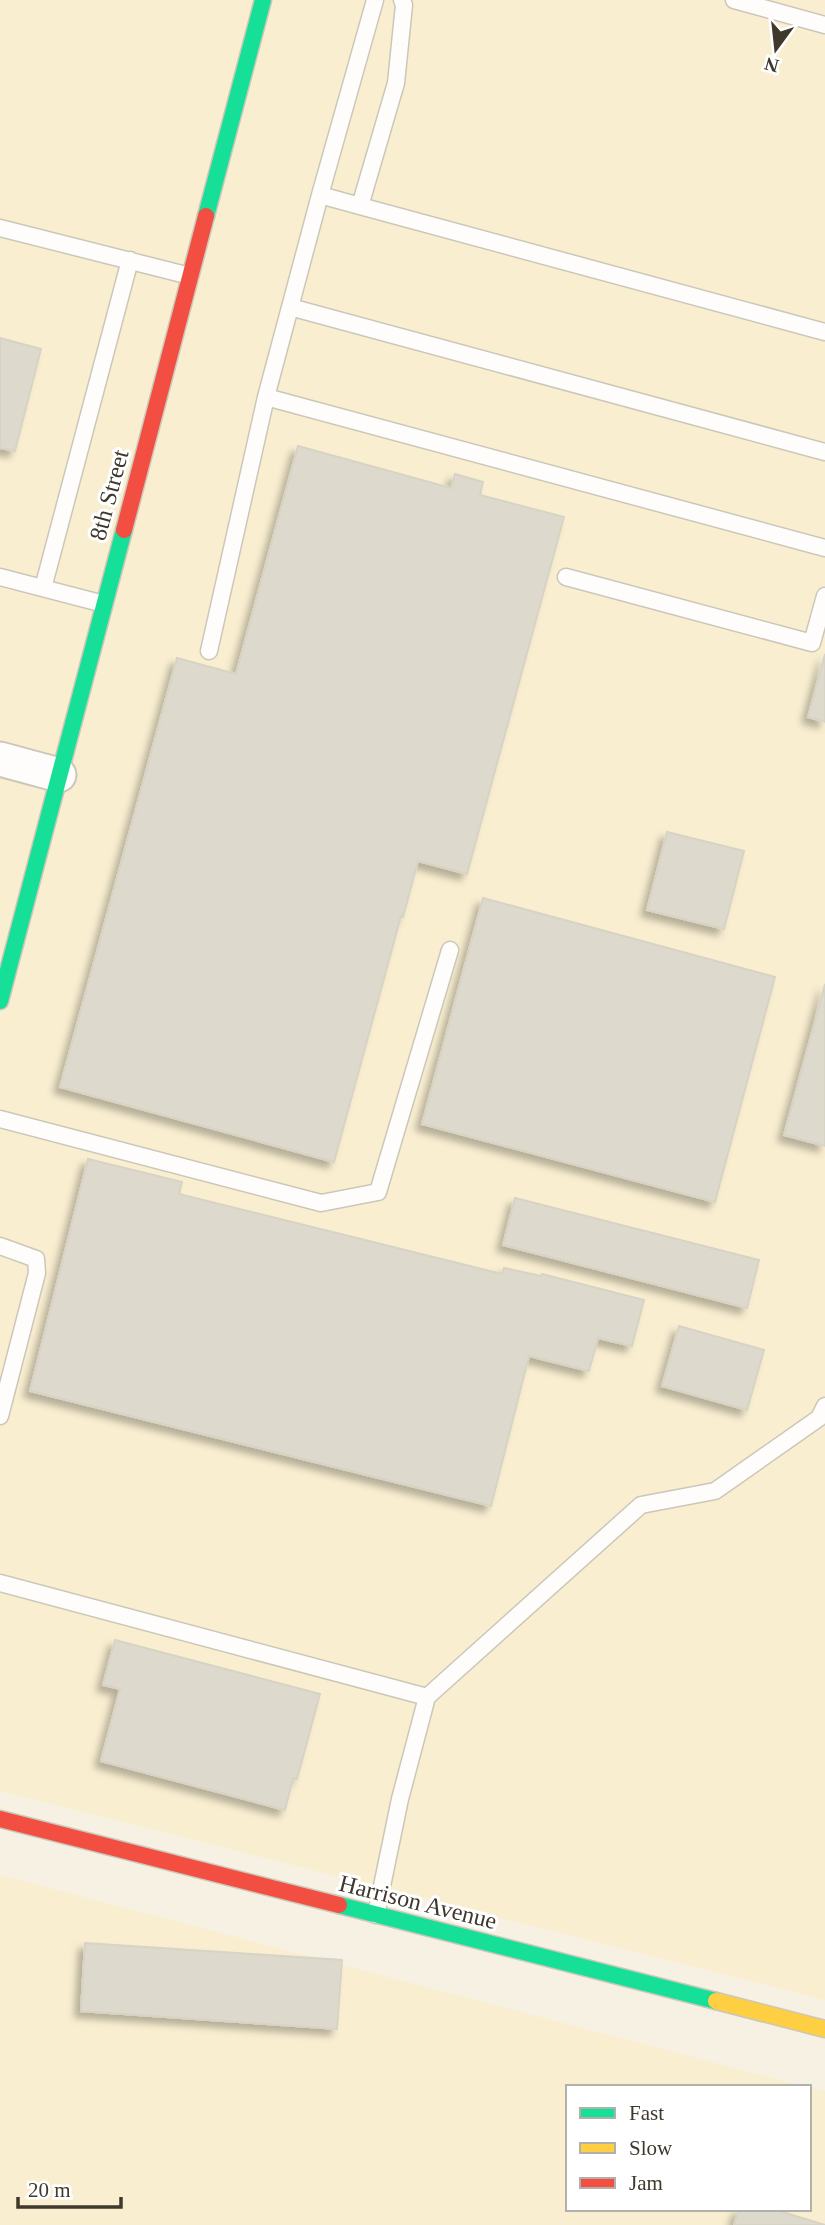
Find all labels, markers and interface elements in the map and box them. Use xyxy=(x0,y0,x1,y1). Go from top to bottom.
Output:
north arrow xyxy=(741,14,811,84)
text: N xyxy=(762,53,781,77)
street label: 8th Street xyxy=(84,447,134,543)
street label: Harrison Avenue xyxy=(336,1870,500,1934)
legend xyxy=(566,2085,811,2211)
text: Fast xyxy=(629,2101,664,2125)
text: Slow xyxy=(629,2136,673,2160)
scale bar xyxy=(18,2166,121,2210)
text: Jam xyxy=(629,2171,663,2195)
text: 20 m xyxy=(28,2178,71,2202)

